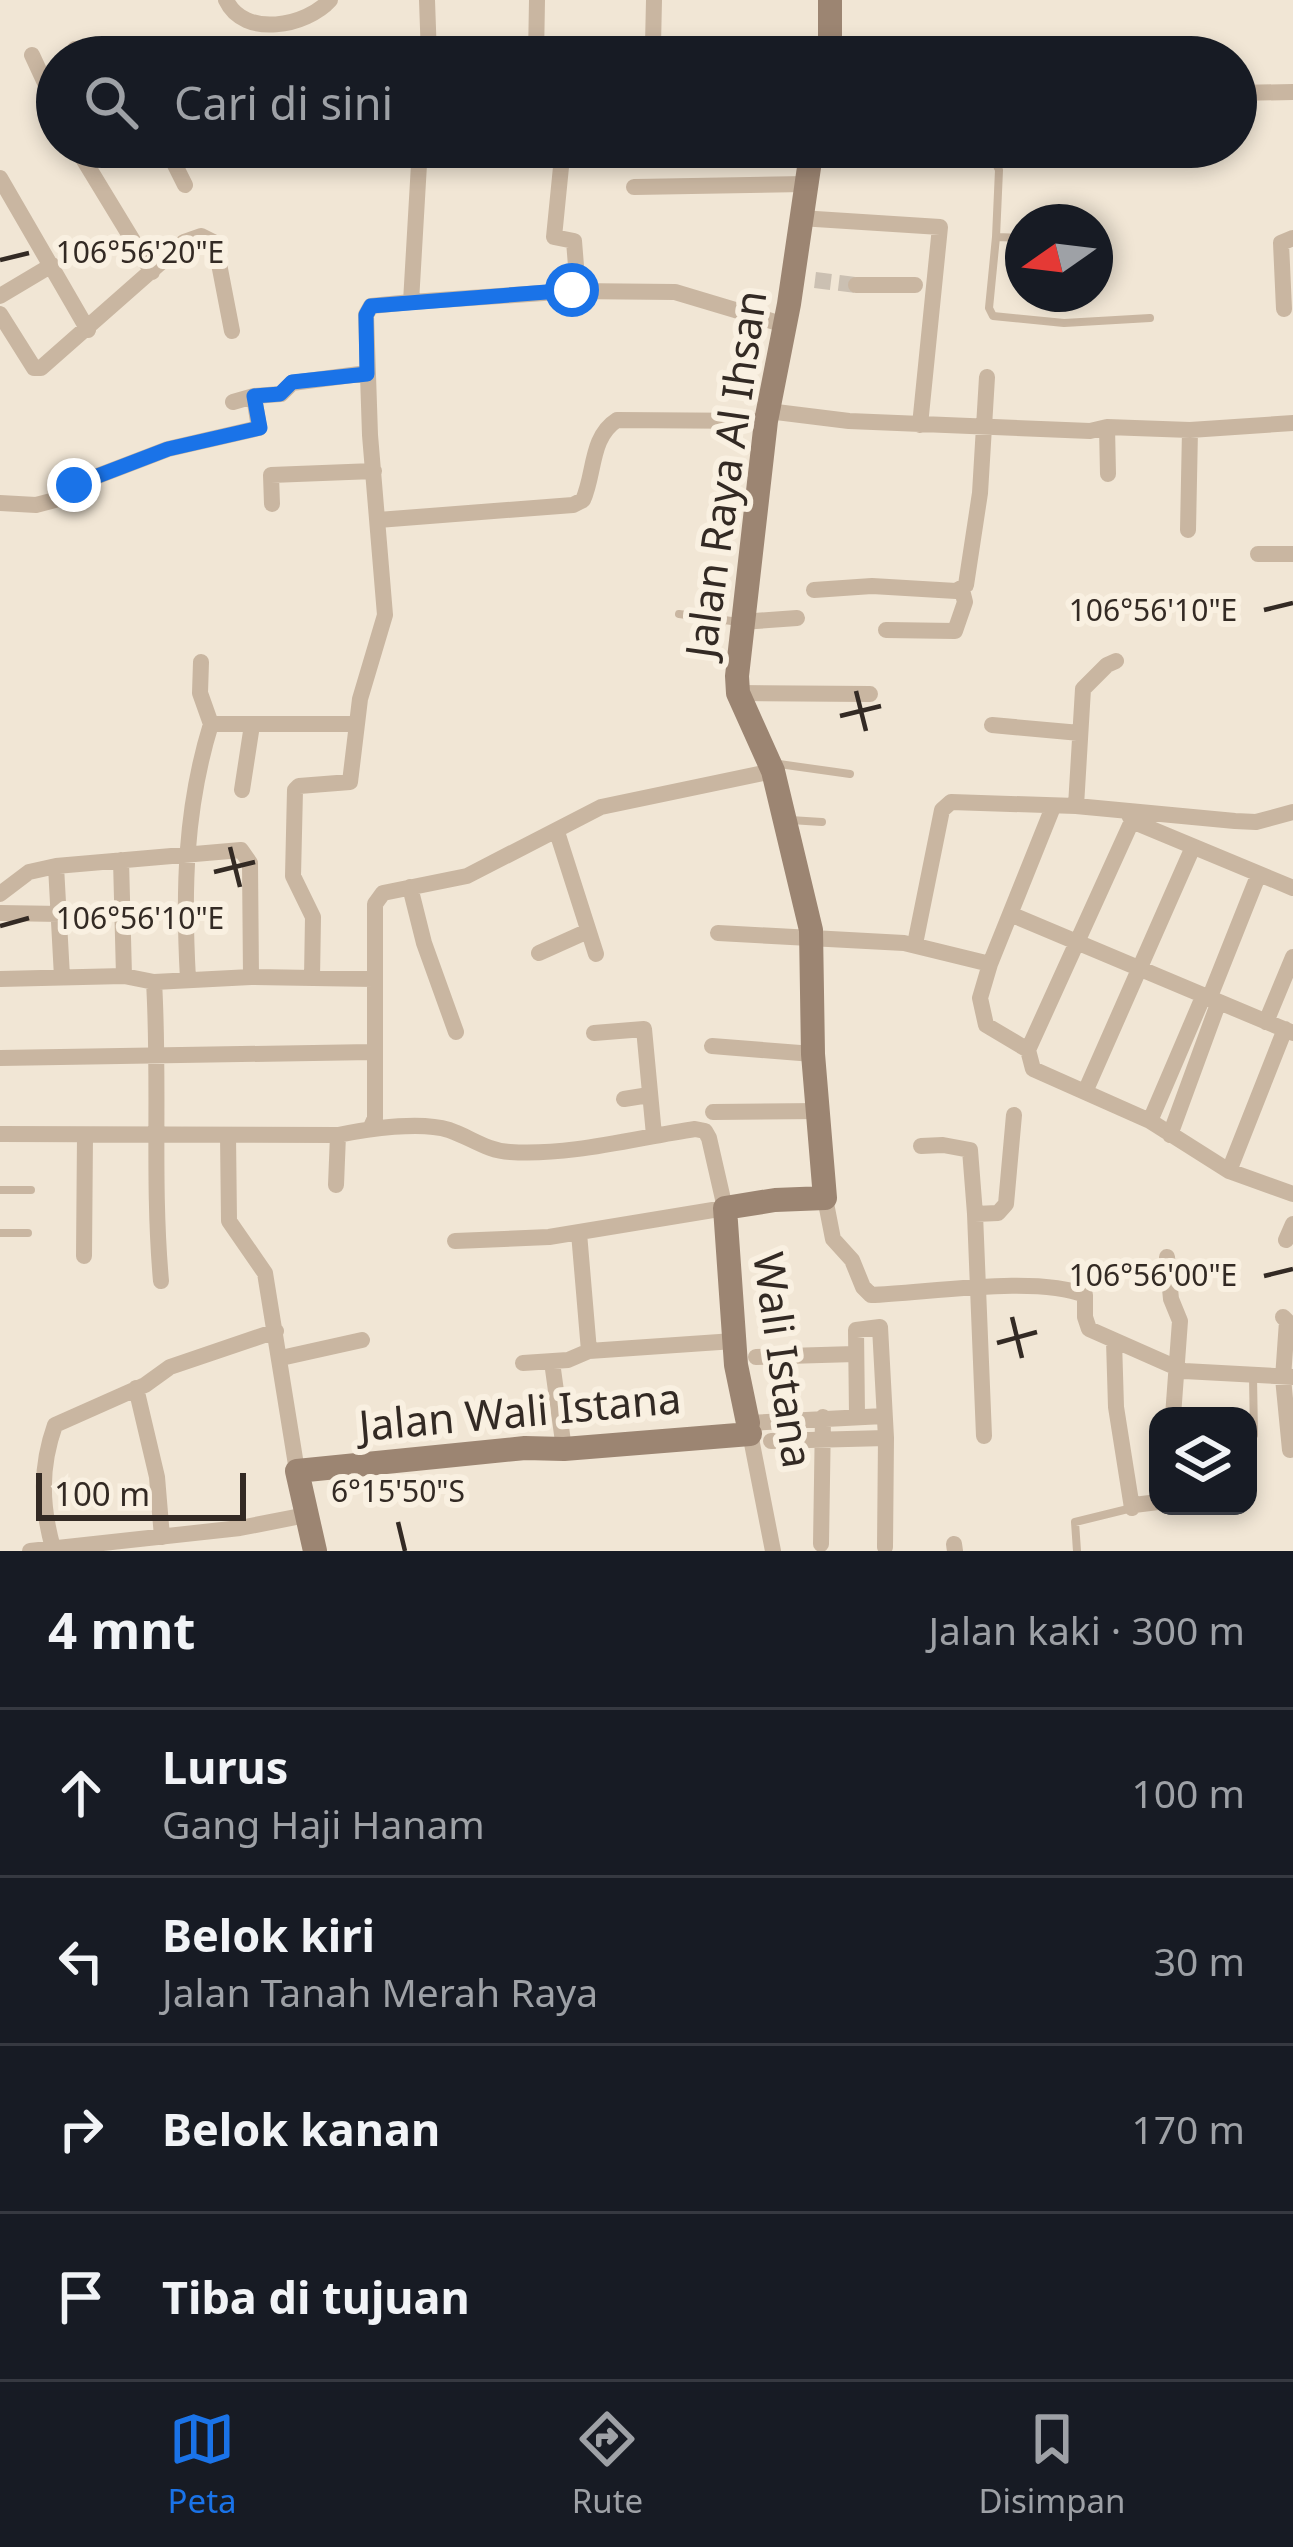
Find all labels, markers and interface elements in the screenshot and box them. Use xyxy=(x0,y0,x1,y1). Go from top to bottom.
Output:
search box xyxy=(36,36,1257,168)
icon: search xyxy=(78,69,144,135)
text: Cari di sini xyxy=(174,72,393,133)
north arrow xyxy=(1005,204,1113,312)
text: 106°56'20"E xyxy=(56,231,224,272)
route start xyxy=(545,263,599,317)
street label: Jalan Raya Al Ihsan xyxy=(670,286,779,665)
route end xyxy=(47,458,101,512)
text: 106°56'10"E xyxy=(1069,589,1237,630)
text: 106°56'10"E xyxy=(56,897,224,938)
street label: Wali Istana xyxy=(741,1248,828,1471)
text: 106°56'00"E xyxy=(1069,1254,1237,1295)
street label: Jalan Wali Istana xyxy=(352,1368,683,1453)
map controls xyxy=(1149,1407,1257,1515)
button: layers xyxy=(1149,1407,1257,1515)
scale bar xyxy=(36,1467,246,1520)
text: 6°15'50"S xyxy=(331,1470,465,1511)
text: 100 m xyxy=(54,1471,150,1516)
text: 4 mnt xyxy=(48,1594,195,1664)
text: Jalan kaki · 300 m xyxy=(928,1603,1245,1656)
text: Lurus xyxy=(162,1736,288,1797)
icon: ahead xyxy=(48,1760,114,1826)
text: 100 m xyxy=(1131,1766,1245,1819)
text: Gang Haji Hanam xyxy=(162,1797,485,1850)
text: Belok kiri xyxy=(162,1904,375,1965)
icon: left xyxy=(48,1928,114,1994)
text: 30 m xyxy=(1154,1934,1245,1987)
text: Jalan Tanah Merah Raya xyxy=(162,1965,598,2018)
icon: right xyxy=(48,2096,114,2162)
text: Belok kanan xyxy=(162,2098,440,2159)
text: 170 m xyxy=(1131,2102,1245,2155)
icon: arrive xyxy=(48,2264,114,2330)
text: Tiba di tujuan xyxy=(162,2266,470,2327)
tab: Peta xyxy=(168,2406,237,2523)
tab: Rute xyxy=(572,2406,643,2523)
tab: Disimpan xyxy=(978,2406,1125,2523)

